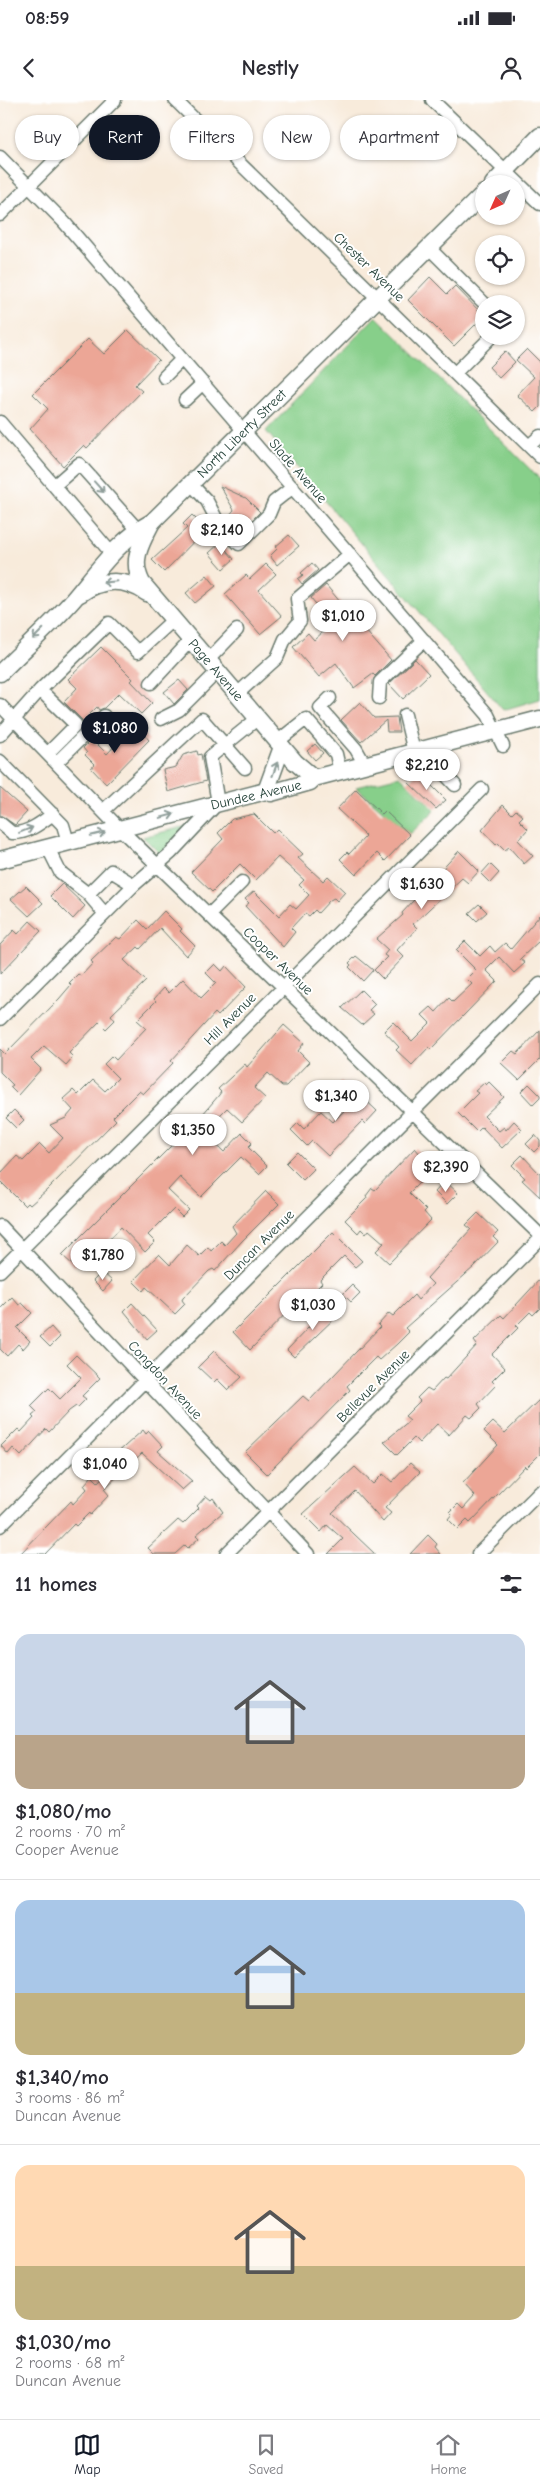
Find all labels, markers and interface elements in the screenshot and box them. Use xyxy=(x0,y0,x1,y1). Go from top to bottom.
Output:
text: 08:59 xyxy=(25,7,70,29)
icon: back xyxy=(15,54,43,82)
icon: person xyxy=(497,54,525,82)
text: Nestly xyxy=(242,55,298,81)
chip: Buy xyxy=(15,115,79,160)
chip: Rent xyxy=(89,115,160,160)
chip: Filters xyxy=(170,115,253,160)
chip: New xyxy=(263,115,330,160)
chip: Apartment xyxy=(340,115,457,160)
north arrow xyxy=(475,175,525,225)
map controls xyxy=(475,175,525,345)
street label: Chester Avenue xyxy=(330,229,408,305)
button: locate xyxy=(475,235,525,285)
button: layers xyxy=(475,295,525,345)
street label: North Liberty Street xyxy=(193,385,290,481)
street label: Slade Avenue xyxy=(265,435,331,507)
one-way arrow xyxy=(93,480,105,493)
pin: $2,140 xyxy=(181,514,263,556)
text: $2,140 xyxy=(200,521,244,539)
one-way arrow xyxy=(102,577,118,586)
pin: $1,010 xyxy=(302,600,384,642)
text: $1,010 xyxy=(321,607,365,625)
one-way arrow xyxy=(33,628,45,640)
street label: Page Avenue xyxy=(185,635,247,704)
pin: $1,080 xyxy=(74,712,156,754)
text: $1,080 xyxy=(92,719,138,737)
pin: $2,210 xyxy=(386,748,468,791)
text: $2,210 xyxy=(405,756,449,774)
one-way arrow xyxy=(271,762,280,778)
street label: Dundee Avenue xyxy=(209,776,303,814)
one-way arrow xyxy=(159,811,175,821)
one-way arrow xyxy=(18,825,33,834)
one-way arrow xyxy=(89,829,105,839)
pin: $1,630 xyxy=(381,868,463,910)
text: $1,630 xyxy=(400,875,444,893)
street label: Cooper Avenue xyxy=(239,923,317,999)
street label: Hill Avenue xyxy=(200,989,260,1049)
pin: $1,340 xyxy=(295,1080,377,1122)
text: $1,340 xyxy=(314,1087,358,1105)
pin: $1,350 xyxy=(152,1114,234,1156)
text: $1,350 xyxy=(171,1121,215,1139)
pin: $2,390 xyxy=(405,1150,487,1193)
text: $2,390 xyxy=(423,1158,469,1176)
street label: Duncan Avenue xyxy=(220,1206,298,1284)
pin: $1,780 xyxy=(62,1238,144,1281)
text: $1,780 xyxy=(81,1246,125,1264)
pin: $1,030 xyxy=(272,1288,354,1331)
text: $1,030 xyxy=(290,1296,336,1314)
street label: Congdon Avenue xyxy=(124,1337,206,1423)
street label: Bellevue Avenue xyxy=(333,1346,413,1426)
pin: $1,040 xyxy=(64,1448,146,1490)
text: $1,040 xyxy=(83,1455,127,1473)
icon: filters xyxy=(497,1570,525,1598)
text: 11 homes xyxy=(15,1572,97,1596)
icon: home xyxy=(225,1667,315,1757)
text: $1,080/mo xyxy=(15,1799,111,1823)
text: 2 rooms · 70 m² xyxy=(15,1823,125,1841)
text: Cooper Avenue xyxy=(15,1841,119,1859)
icon: home xyxy=(225,1932,315,2022)
text: $1,340/mo xyxy=(15,2065,109,2089)
text: 3 rooms · 86 m² xyxy=(15,2089,124,2107)
text: Duncan Avenue xyxy=(15,2107,121,2125)
icon: home xyxy=(225,2197,315,2287)
text: $1,030/mo xyxy=(15,2330,111,2354)
text: 2 rooms · 68 m² xyxy=(15,2354,125,2372)
text: Duncan Avenue xyxy=(15,2372,121,2390)
tab: Map xyxy=(73,2431,101,2478)
tab: Saved xyxy=(248,2431,283,2478)
tab: Home xyxy=(430,2431,467,2478)

